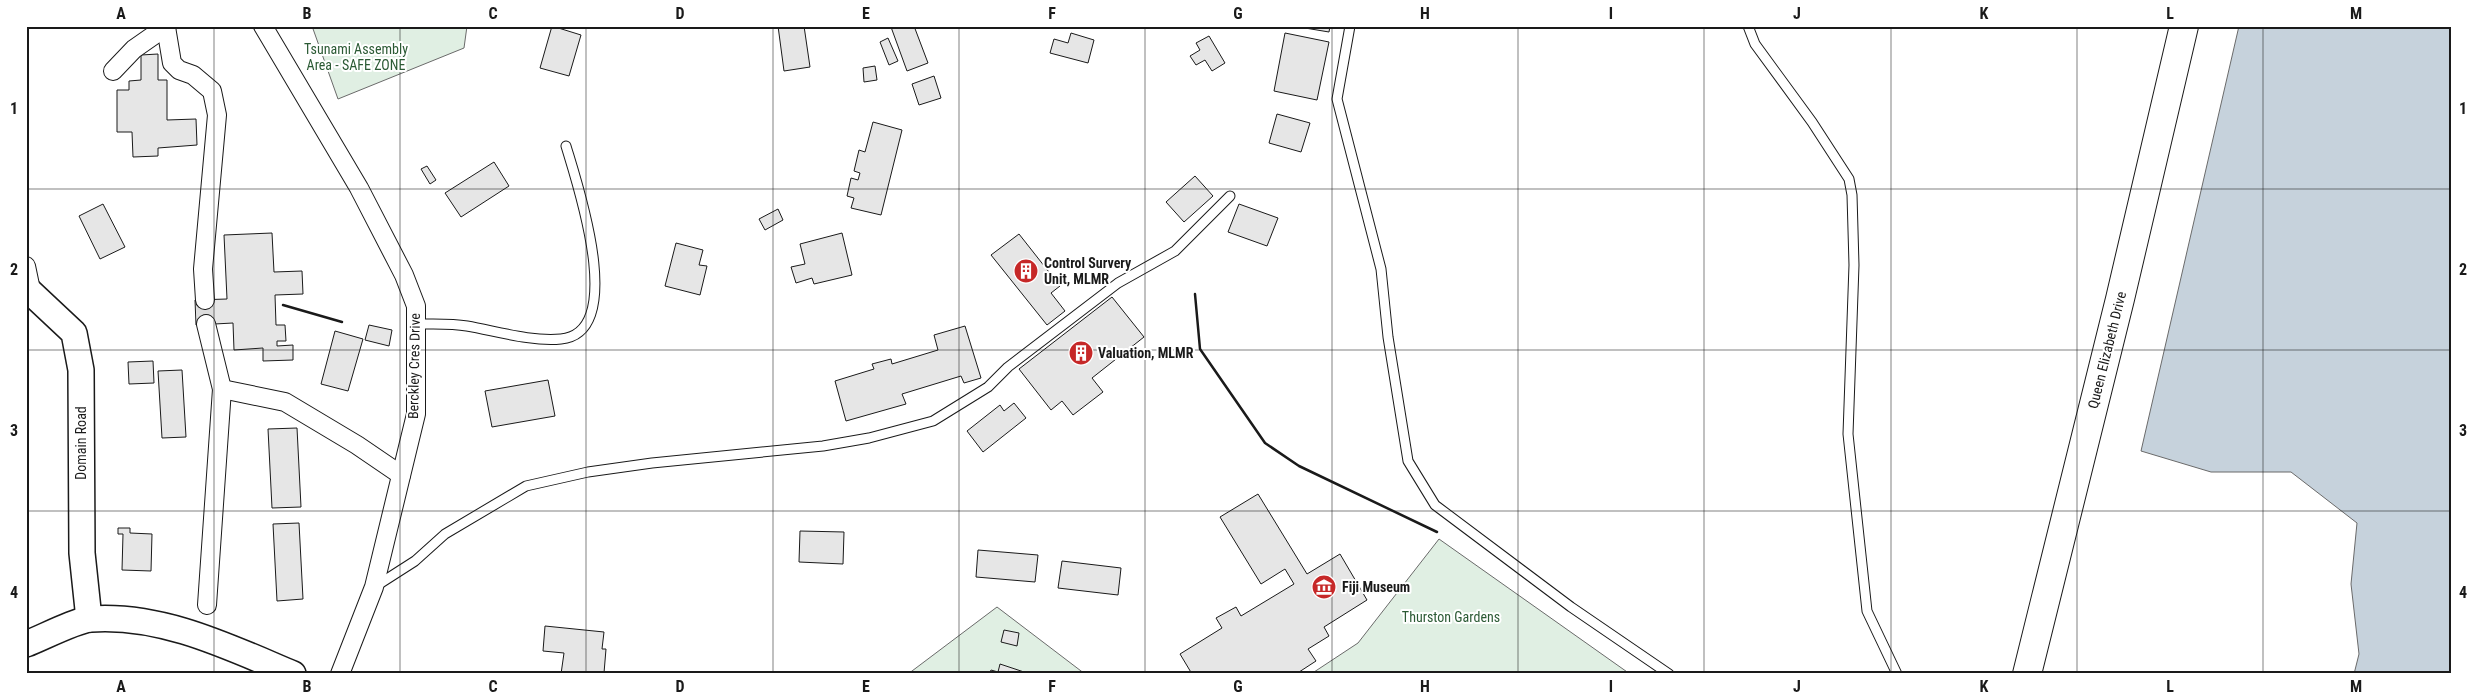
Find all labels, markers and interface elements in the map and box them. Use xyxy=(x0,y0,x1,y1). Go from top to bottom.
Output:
text: A xyxy=(116,4,126,23)
text: B xyxy=(303,4,312,23)
text: C xyxy=(488,4,498,23)
text: D xyxy=(675,4,685,23)
text: E xyxy=(862,4,870,23)
text: F xyxy=(1048,4,1056,23)
text: G xyxy=(1233,4,1243,23)
text: H xyxy=(1420,4,1430,23)
text: I xyxy=(1609,4,1613,23)
text: J xyxy=(1793,4,1801,23)
text: K xyxy=(1980,4,1989,23)
text: L xyxy=(2166,4,2174,23)
text: M xyxy=(2350,4,2362,23)
park label: Tsunami Assembly Area - SAFE ZONE xyxy=(304,41,408,73)
text: 1 xyxy=(10,99,18,118)
text: 1 xyxy=(2459,99,2467,118)
place label: Control Survery Unit, MLMR xyxy=(1044,255,1132,287)
building icon: Control Survery Unit, MLMR xyxy=(1013,258,1039,284)
text: 2 xyxy=(10,260,18,279)
text: 2 xyxy=(2459,260,2467,279)
street label: Queen Elizabeth Drive xyxy=(2085,289,2129,410)
street label: Berckley Cres Drive xyxy=(405,312,423,419)
building icon: Valuation, MLMR xyxy=(1068,340,1094,366)
place label: Valuation, MLMR xyxy=(1098,345,1194,361)
street label: Domain Road xyxy=(73,406,89,480)
text: 3 xyxy=(10,421,18,440)
text: 3 xyxy=(2459,421,2467,440)
museum icon: Fiji Museum xyxy=(1311,574,1337,600)
place label: Fiji Museum xyxy=(1342,579,1410,595)
text: 4 xyxy=(10,583,18,602)
text: 4 xyxy=(2459,583,2467,602)
park label: Thurston Gardens xyxy=(1402,609,1500,625)
text: A xyxy=(116,677,126,696)
text: B xyxy=(303,677,312,696)
text: C xyxy=(488,677,498,696)
text: D xyxy=(675,677,685,696)
text: E xyxy=(862,677,870,696)
text: F xyxy=(1048,677,1056,696)
text: G xyxy=(1233,677,1243,696)
text: H xyxy=(1420,677,1430,696)
text: I xyxy=(1609,677,1613,696)
text: J xyxy=(1793,677,1801,696)
text: K xyxy=(1980,677,1989,696)
text: L xyxy=(2166,677,2174,696)
text: M xyxy=(2350,677,2362,696)

